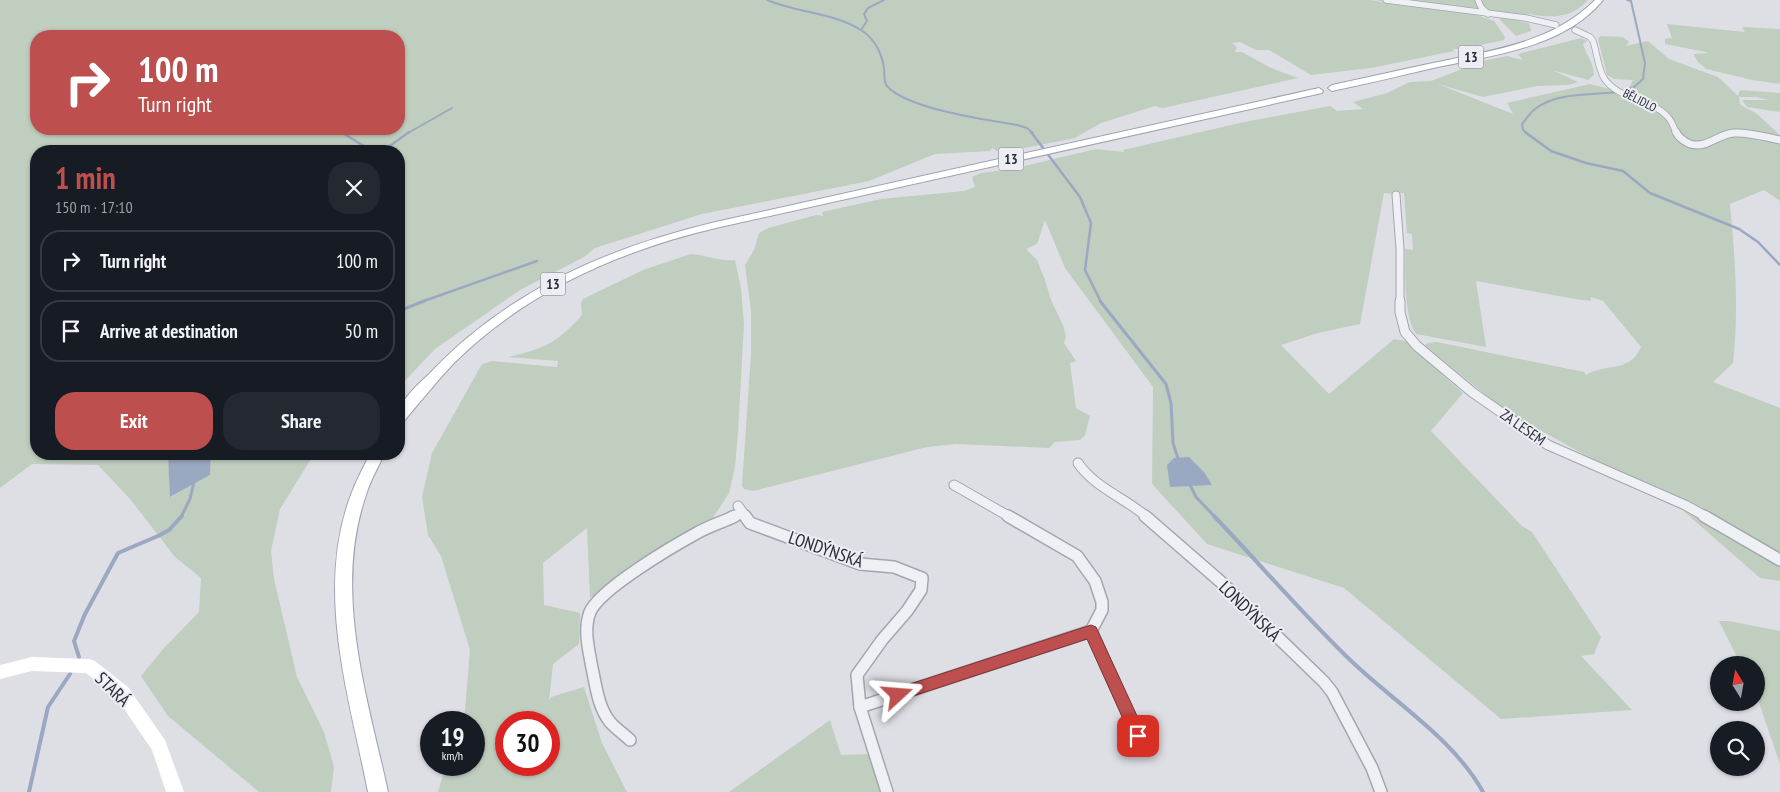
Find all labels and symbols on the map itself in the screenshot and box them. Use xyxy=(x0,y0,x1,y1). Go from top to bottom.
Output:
road number: 13 xyxy=(1458,46,1484,68)
street label: BĚLIDLO xyxy=(1621,85,1660,115)
road number: 13 xyxy=(998,148,1024,170)
road number: 13 xyxy=(540,272,566,296)
street label: ZA LESEM xyxy=(1497,405,1549,449)
street label: LONDÝNSKÁ xyxy=(786,526,867,573)
street label: LONDÝNSKÁ xyxy=(1214,576,1286,646)
north arrow xyxy=(1710,656,1765,711)
street label: STARÁ xyxy=(91,667,136,712)
position arrow xyxy=(871,668,923,720)
speed limit sign: 30 xyxy=(495,711,560,776)
pin xyxy=(1117,715,1159,757)

